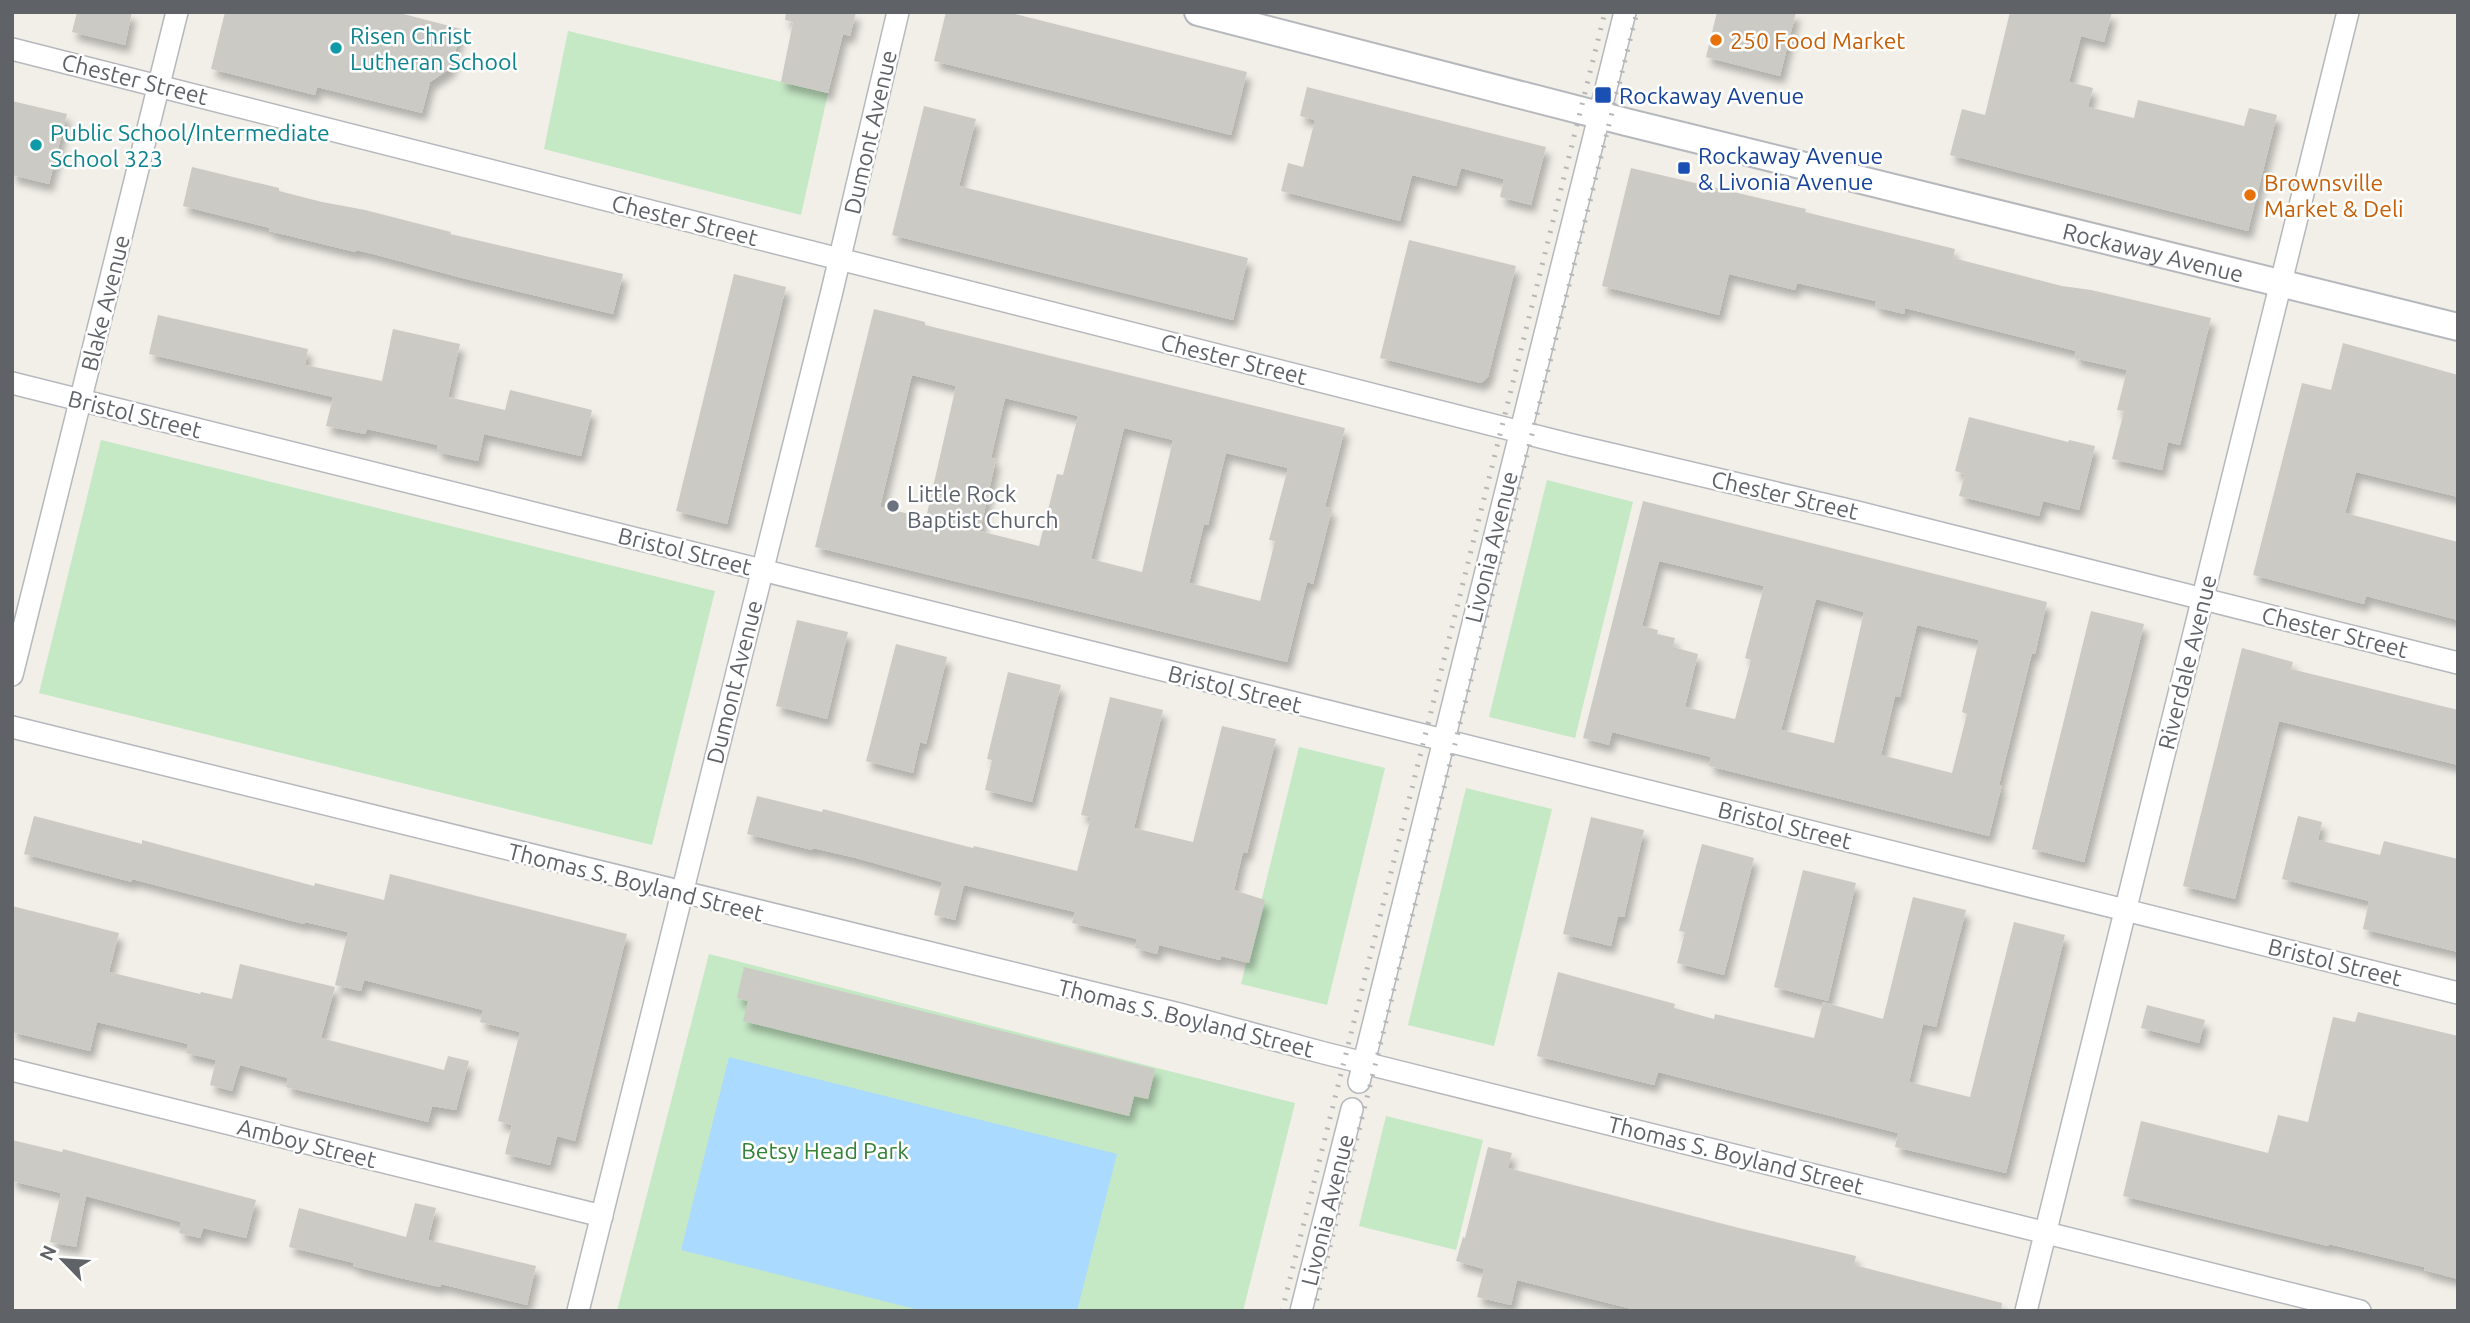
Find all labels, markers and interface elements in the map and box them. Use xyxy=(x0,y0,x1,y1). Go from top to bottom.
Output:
place label: Risen Christ Lutheran School xyxy=(350,23,517,74)
place label: 250 Food Market xyxy=(1730,28,1905,53)
marker: 250 Food Market xyxy=(1708,32,1724,48)
marker: Risen Christ Lutheran School xyxy=(328,40,344,56)
street label: Dumont Avenue xyxy=(839,48,901,216)
street label: Chester Street xyxy=(59,49,211,109)
place label: Rockaway Avenue xyxy=(1619,83,1804,108)
marker: Rockaway Avenue xyxy=(1593,85,1613,105)
place label: Public School/Intermediate School 323 xyxy=(50,120,330,171)
marker: Public School/Intermediate School 323 xyxy=(28,137,44,153)
place label: Rockaway Avenue & Livonia Avenue xyxy=(1698,143,1883,194)
marker: Rockaway Avenue & Livonia Avenue xyxy=(1676,160,1692,176)
place label: Brownsville Market & Deli xyxy=(2264,170,2404,221)
marker: Brownsville Market & Deli xyxy=(2242,187,2258,203)
street label: Chester Street xyxy=(609,190,761,250)
street label: Rockaway Avenue xyxy=(2060,218,2246,286)
street label: Blake Avenue xyxy=(76,232,134,374)
street label: Chester Street xyxy=(1158,329,1310,389)
street label: Bristol Street xyxy=(66,385,204,443)
street label: Chester Street xyxy=(1709,466,1861,524)
street label: Livonia Avenue xyxy=(1460,469,1522,625)
place label: Little Rock Baptist Church xyxy=(907,481,1059,532)
marker: Little Rock Baptist Church xyxy=(885,498,901,514)
street label: Bristol Street xyxy=(616,522,754,580)
street label: Riverdale Avenue xyxy=(2153,572,2221,752)
street label: Dumont Avenue xyxy=(702,598,766,766)
street label: Chester Street xyxy=(2259,602,2411,662)
street label: Bristol Street xyxy=(1166,660,1304,718)
street label: Bristol Street xyxy=(1716,796,1854,854)
street label: Thomas S. Boyland Street xyxy=(506,838,766,926)
street label: Bristol Street xyxy=(2266,933,2404,991)
street label: Thomas S. Boyland Street xyxy=(1056,974,1316,1062)
street label: Thomas S. Boyland Street xyxy=(1606,1111,1866,1199)
street label: Amboy Street xyxy=(235,1114,379,1172)
street label: Livonia Avenue xyxy=(1296,1132,1358,1288)
park label: Betsy Head Park xyxy=(741,1138,909,1163)
north arrow xyxy=(28,1225,98,1295)
text: N xyxy=(35,1242,61,1264)

